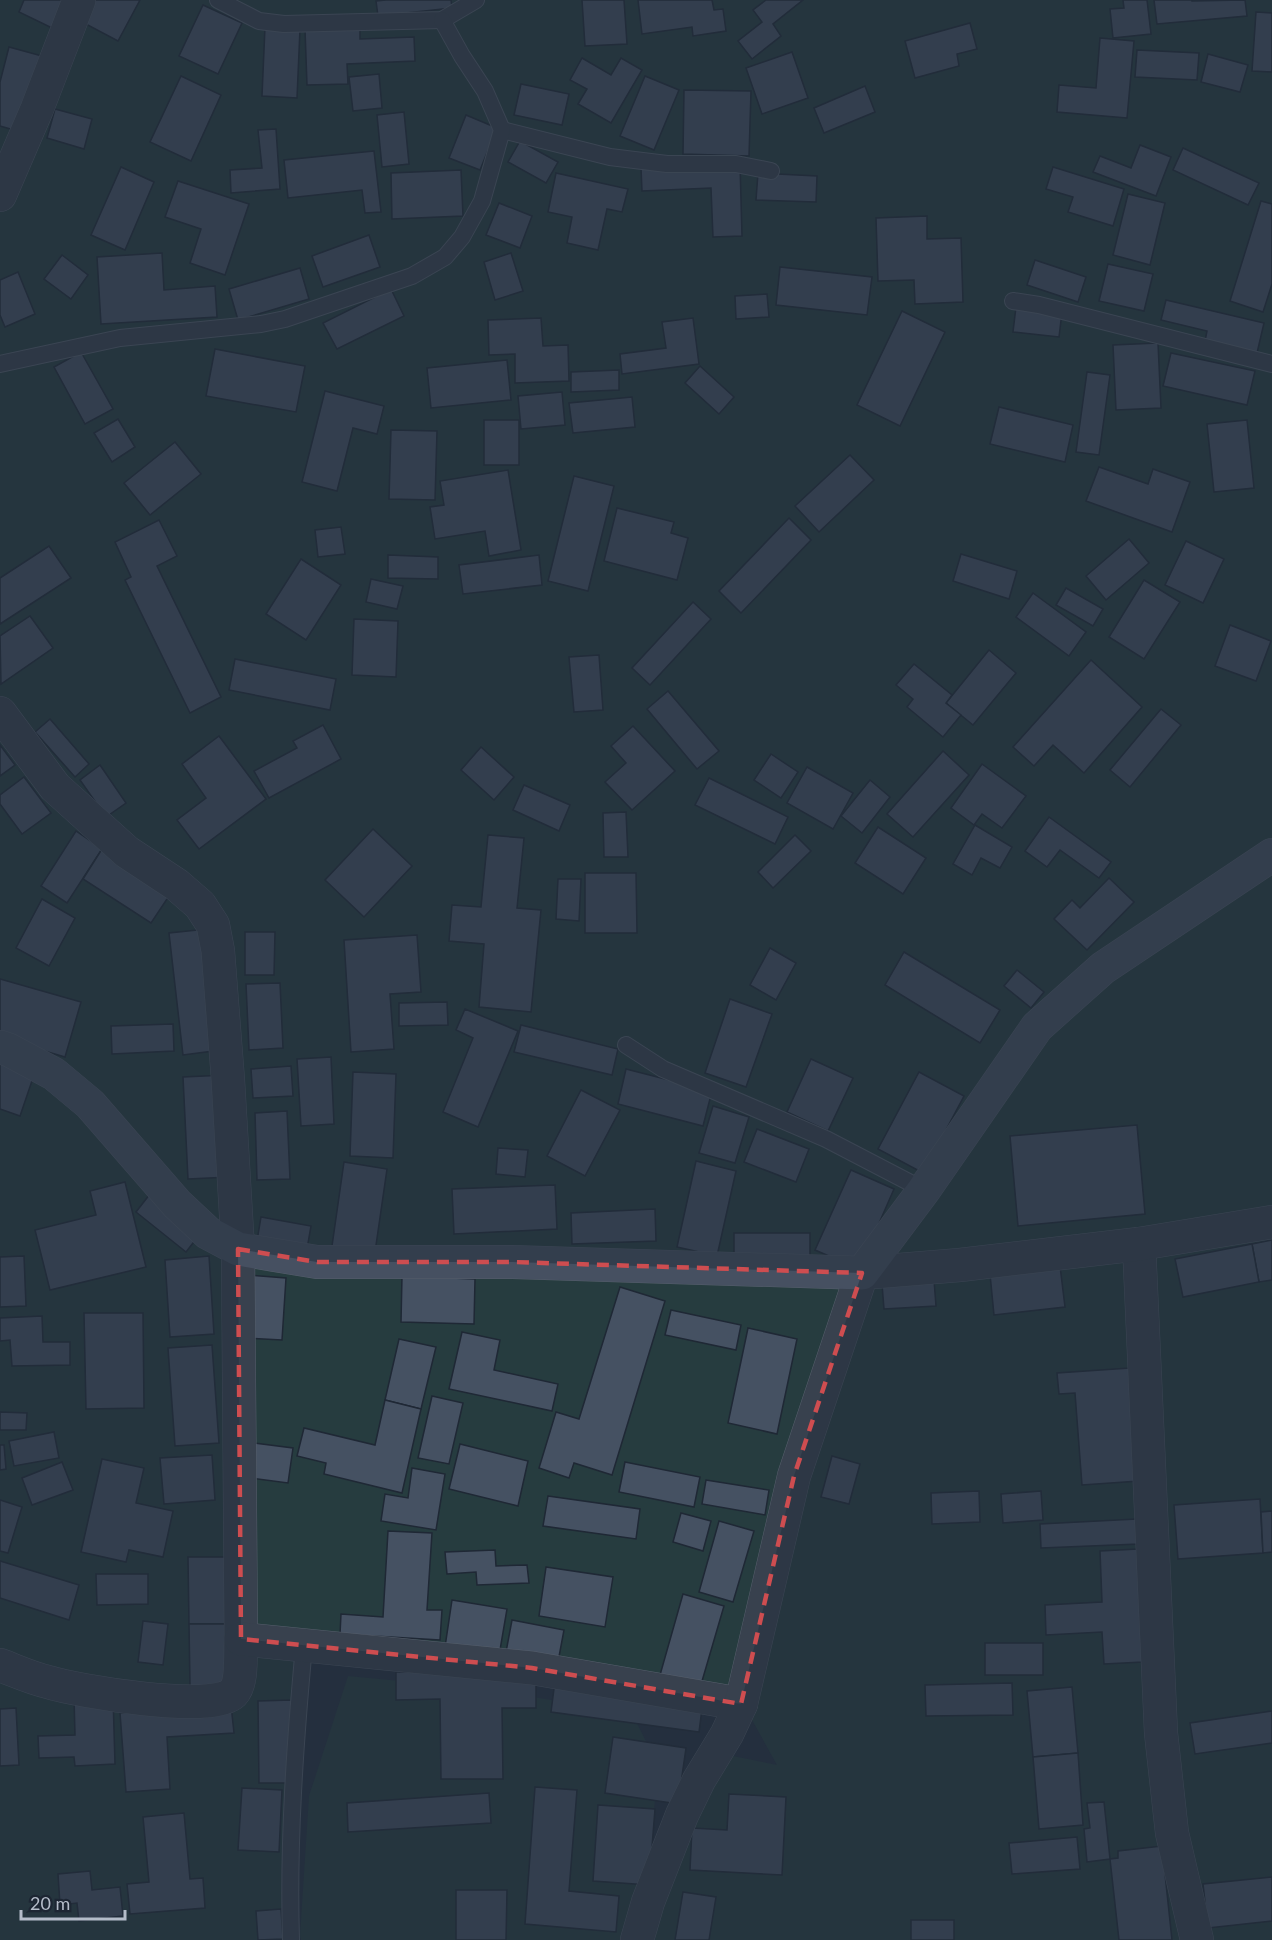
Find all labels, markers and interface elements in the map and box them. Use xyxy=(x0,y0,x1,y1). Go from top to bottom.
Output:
scale bar xyxy=(21,1883,124,1921)
text: 20 m xyxy=(30,1892,70,1914)

